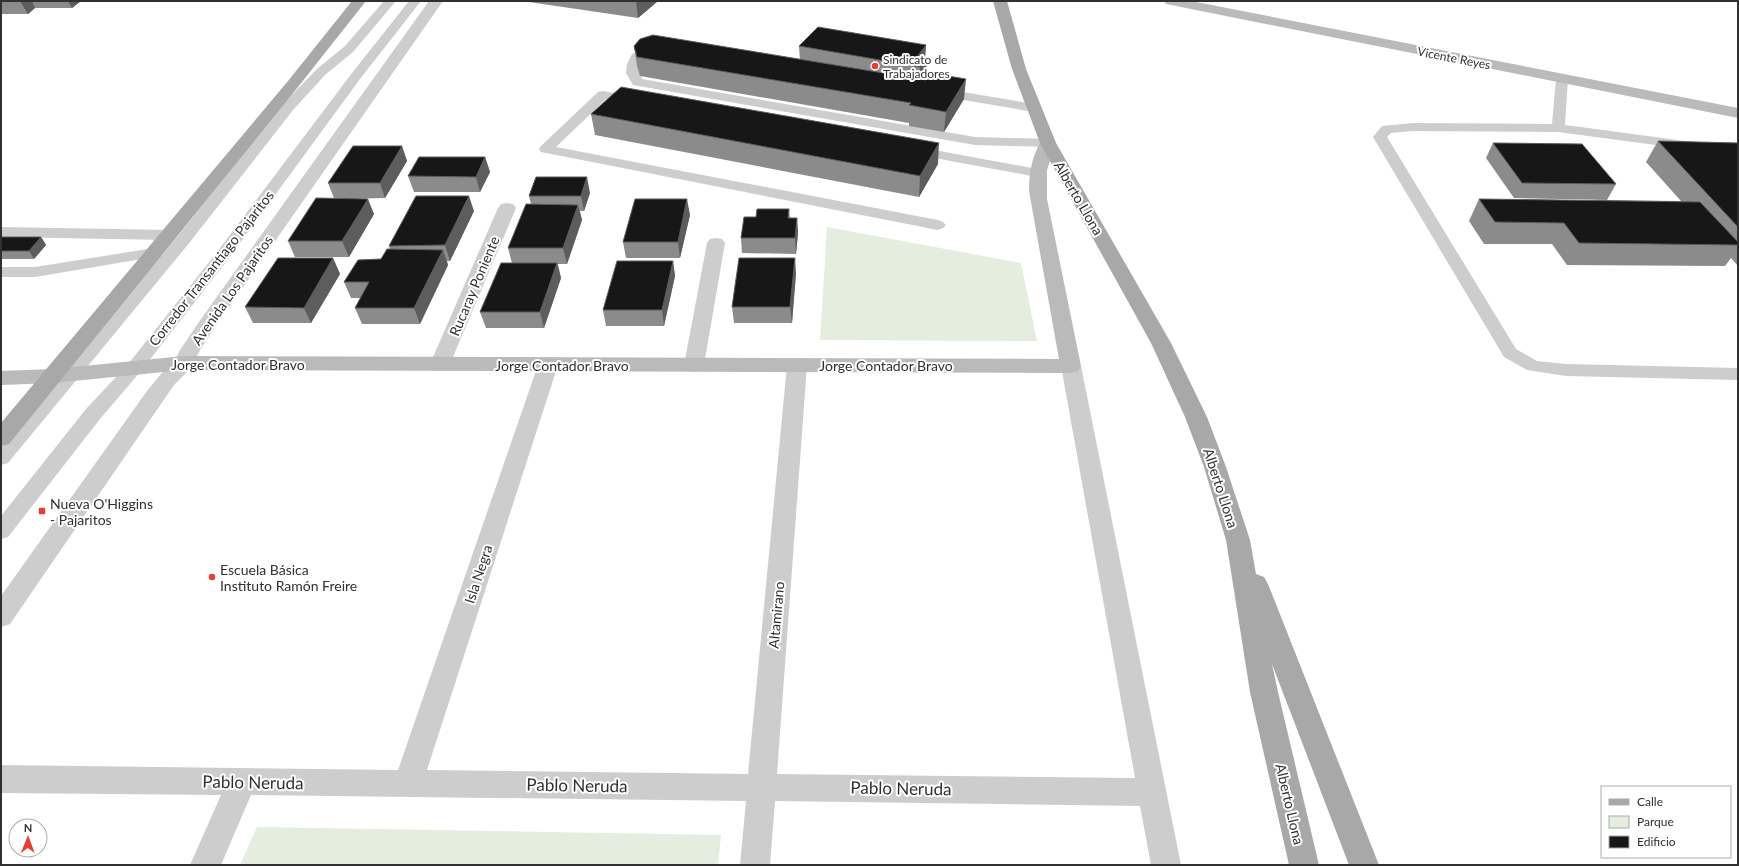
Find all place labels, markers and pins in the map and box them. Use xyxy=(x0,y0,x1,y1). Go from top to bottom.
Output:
place label: Sindicato de Trabajadores xyxy=(883,52,950,81)
marker: Sindicato de Trabajadores xyxy=(870,61,880,71)
place label: Nueva O'Higgins - Pajaritos xyxy=(50,495,153,528)
marker: Nueva O'Higgins - Pajaritos xyxy=(37,506,47,516)
place label: Escuela Básica Instituto Ramón Freire xyxy=(220,561,357,594)
marker: Escuela Básica Instituto Ramón Freire xyxy=(207,572,217,582)

